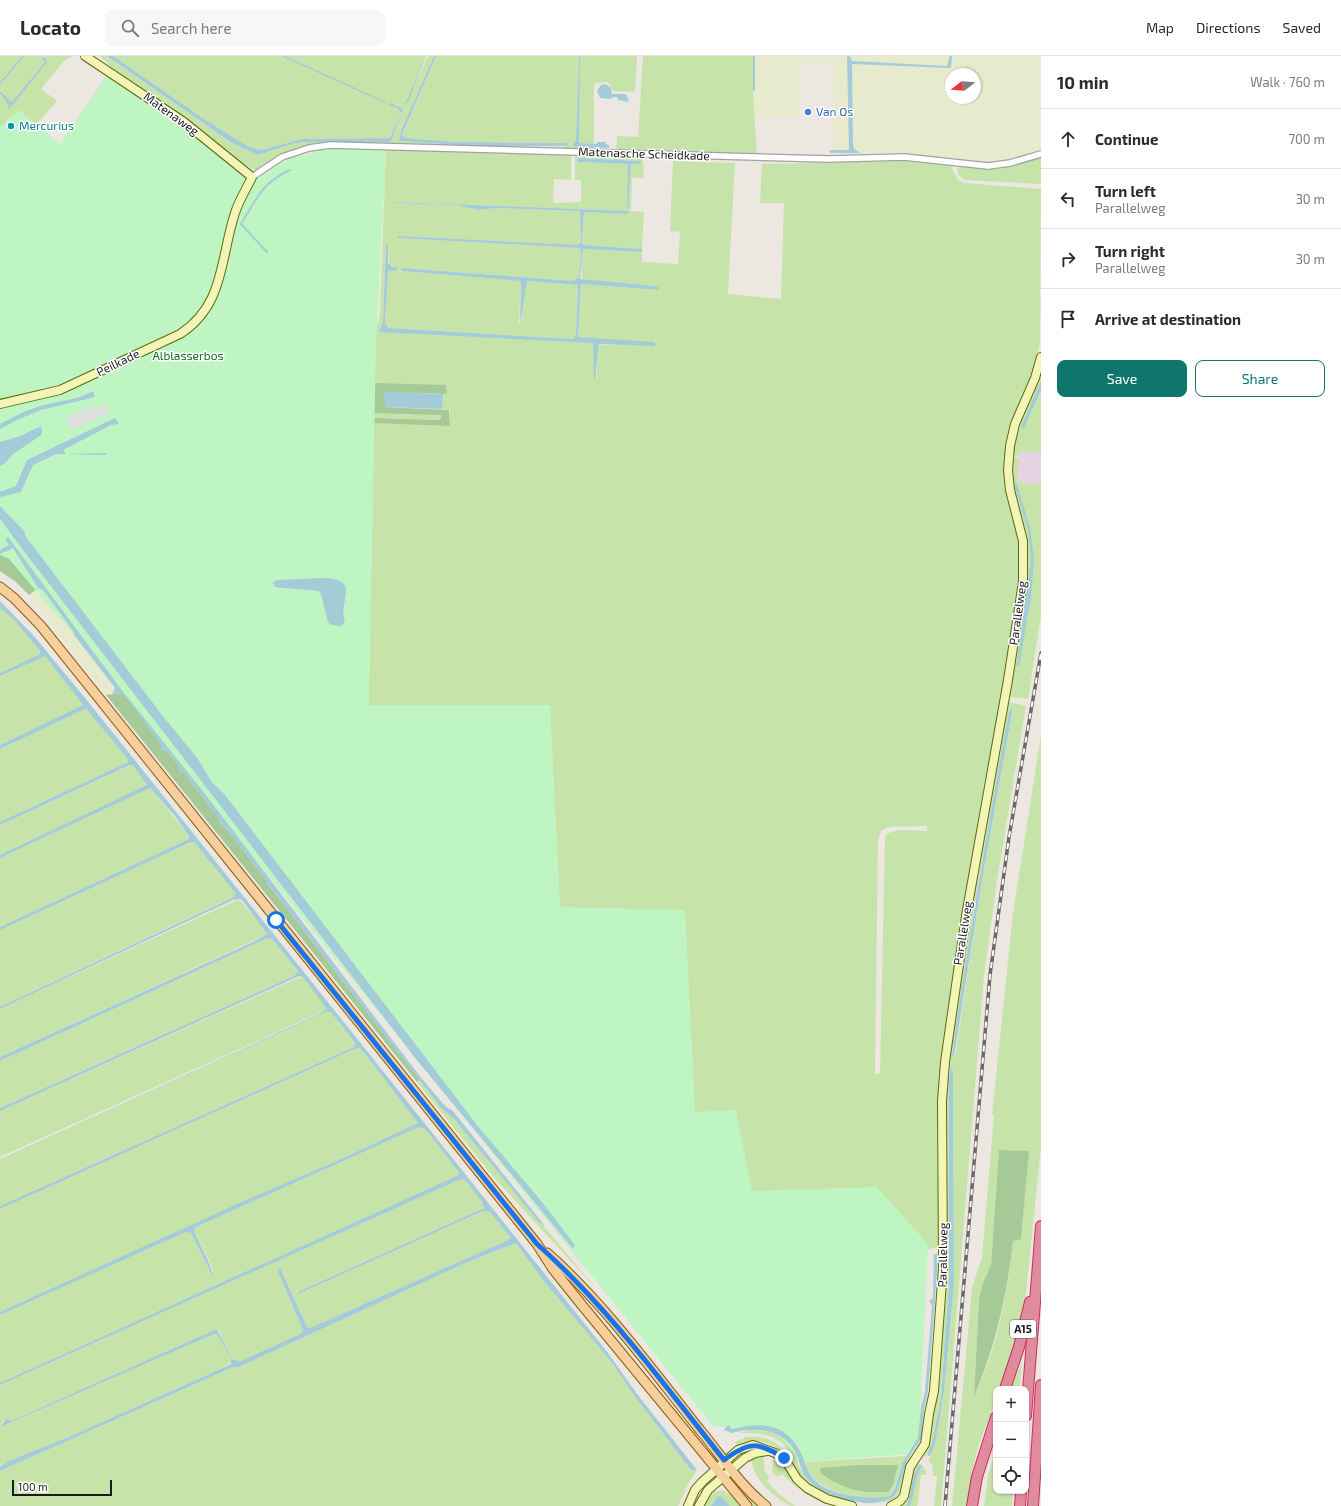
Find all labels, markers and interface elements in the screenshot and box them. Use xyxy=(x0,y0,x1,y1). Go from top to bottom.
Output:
search box xyxy=(105,10,385,46)
text: Locato xyxy=(20,16,81,39)
icon: search xyxy=(119,17,141,39)
text: Search here xyxy=(151,19,231,37)
text: Map xyxy=(1146,19,1174,36)
text: Directions xyxy=(1196,19,1261,36)
text: Saved xyxy=(1283,19,1321,36)
north arrow xyxy=(945,68,981,104)
text: 10 min xyxy=(1057,72,1109,92)
text: Walk · 760 m xyxy=(1250,74,1325,90)
street label: Matenaweg xyxy=(141,89,202,138)
place label: Van Os xyxy=(816,104,853,118)
marker: Van Os xyxy=(803,107,813,117)
place label: Mercurius xyxy=(19,118,74,132)
marker: Mercurius xyxy=(6,121,16,131)
icon: ahead xyxy=(1057,128,1079,150)
text: Continue xyxy=(1095,130,1158,148)
text: 700 m xyxy=(1288,131,1325,147)
street label: Matenasche Scheidkade xyxy=(578,144,710,162)
text: Turn left xyxy=(1095,182,1156,200)
icon: left xyxy=(1057,188,1079,210)
text: 30 m xyxy=(1296,191,1325,207)
text: Parallelweg xyxy=(1095,200,1165,216)
text: Turn right xyxy=(1095,242,1165,260)
icon: right xyxy=(1057,248,1079,270)
text: 30 m xyxy=(1296,251,1325,267)
text: Parallelweg xyxy=(1095,260,1165,276)
icon: arrive xyxy=(1057,308,1079,330)
text: Arrive at destination xyxy=(1095,310,1241,328)
street label: Peilkade xyxy=(94,346,141,378)
park label: Alblasserbos xyxy=(152,348,224,362)
button: Save xyxy=(1057,360,1187,397)
button: Share xyxy=(1195,360,1325,397)
street label: Parallelweg xyxy=(1006,579,1029,646)
street label: Parallelweg xyxy=(950,899,974,966)
route start xyxy=(267,911,285,929)
street label: Parallelweg xyxy=(934,1222,950,1288)
road number: A15 xyxy=(1010,1320,1036,1338)
map controls xyxy=(993,1386,1029,1494)
button: + xyxy=(993,1386,1029,1422)
button: − xyxy=(993,1422,1029,1458)
route end xyxy=(775,1449,793,1467)
button: locate xyxy=(993,1458,1029,1494)
scale bar xyxy=(12,1478,112,1497)
text: 100 m xyxy=(18,1480,48,1493)

